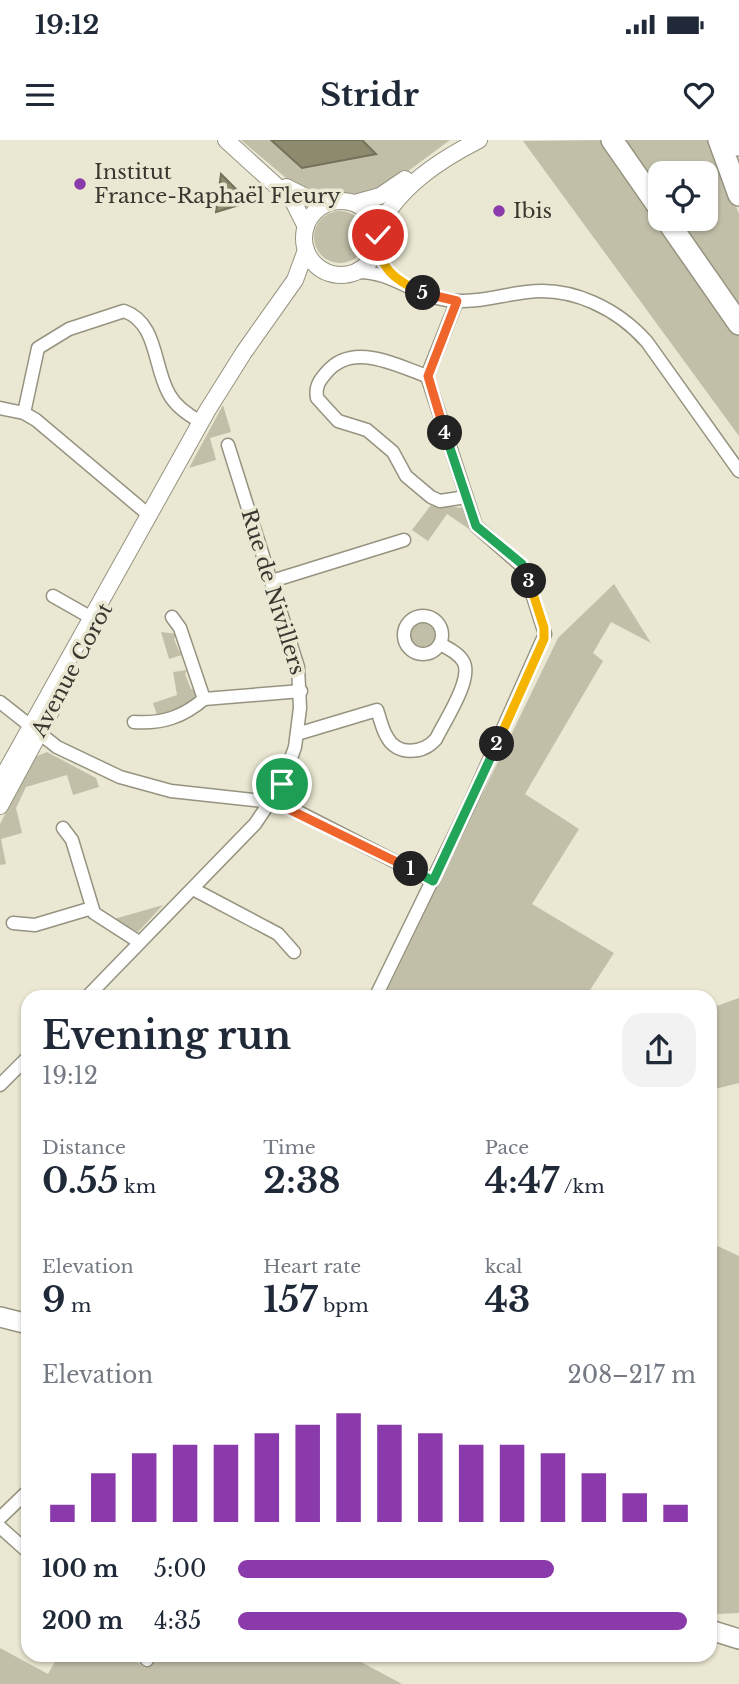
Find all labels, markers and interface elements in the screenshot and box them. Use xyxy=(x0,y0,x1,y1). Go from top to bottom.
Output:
text: 19:12 xyxy=(35,9,100,41)
text: Stridr xyxy=(320,75,419,115)
icon: menu xyxy=(21,76,59,114)
icon: heart xyxy=(680,76,718,114)
place label: Institut France-Raphaël Fleury xyxy=(94,159,341,209)
map controls xyxy=(648,161,718,231)
button: locate xyxy=(648,161,718,231)
marker: Institut France-Raphaël Fleury xyxy=(72,176,88,192)
place label: Ibis xyxy=(513,198,552,224)
marker: Ibis xyxy=(491,203,507,219)
pin xyxy=(348,205,408,265)
icon: check xyxy=(359,216,397,254)
pin: 5 xyxy=(406,276,440,310)
text: 5 xyxy=(417,281,428,304)
pin: 4 xyxy=(428,416,462,450)
text: 4 xyxy=(438,421,451,444)
street label: Rue de Nivillers xyxy=(235,506,311,678)
pin: 3 xyxy=(512,564,546,598)
text: 3 xyxy=(522,569,535,592)
street label: Avenue Corot xyxy=(25,598,118,742)
pin: 2 xyxy=(480,726,514,762)
text: 2 xyxy=(490,732,503,755)
pin xyxy=(252,754,312,814)
icon: arrive xyxy=(263,765,301,803)
pin: 1 xyxy=(394,852,428,886)
text: 1 xyxy=(406,857,415,880)
text: Evening run xyxy=(42,1012,291,1059)
button: share xyxy=(622,1013,696,1087)
text: 19:12 xyxy=(42,1062,98,1090)
text: Distance xyxy=(42,1136,126,1159)
text: Time xyxy=(263,1136,316,1159)
text: Pace xyxy=(485,1136,529,1159)
text: 0.55 xyxy=(42,1159,118,1202)
text: 2:38 xyxy=(263,1159,341,1202)
text: 4:47 xyxy=(485,1159,559,1202)
text: km xyxy=(118,1175,156,1198)
text: /km xyxy=(559,1175,605,1198)
text: Elevation xyxy=(42,1255,134,1278)
text: Heart rate xyxy=(263,1255,361,1278)
text: kcal xyxy=(485,1255,523,1278)
text: 9 xyxy=(42,1278,66,1321)
text: 157 xyxy=(263,1278,317,1321)
text: 43 xyxy=(485,1278,530,1321)
text: m xyxy=(66,1294,91,1317)
text: bpm xyxy=(317,1294,369,1317)
text: Elevation xyxy=(42,1361,153,1389)
text: 208–217 m xyxy=(568,1361,696,1389)
text: 100 m xyxy=(42,1555,118,1583)
text: 5:00 xyxy=(154,1555,206,1583)
text: 200 m xyxy=(42,1607,123,1635)
text: 4:35 xyxy=(154,1607,201,1635)

